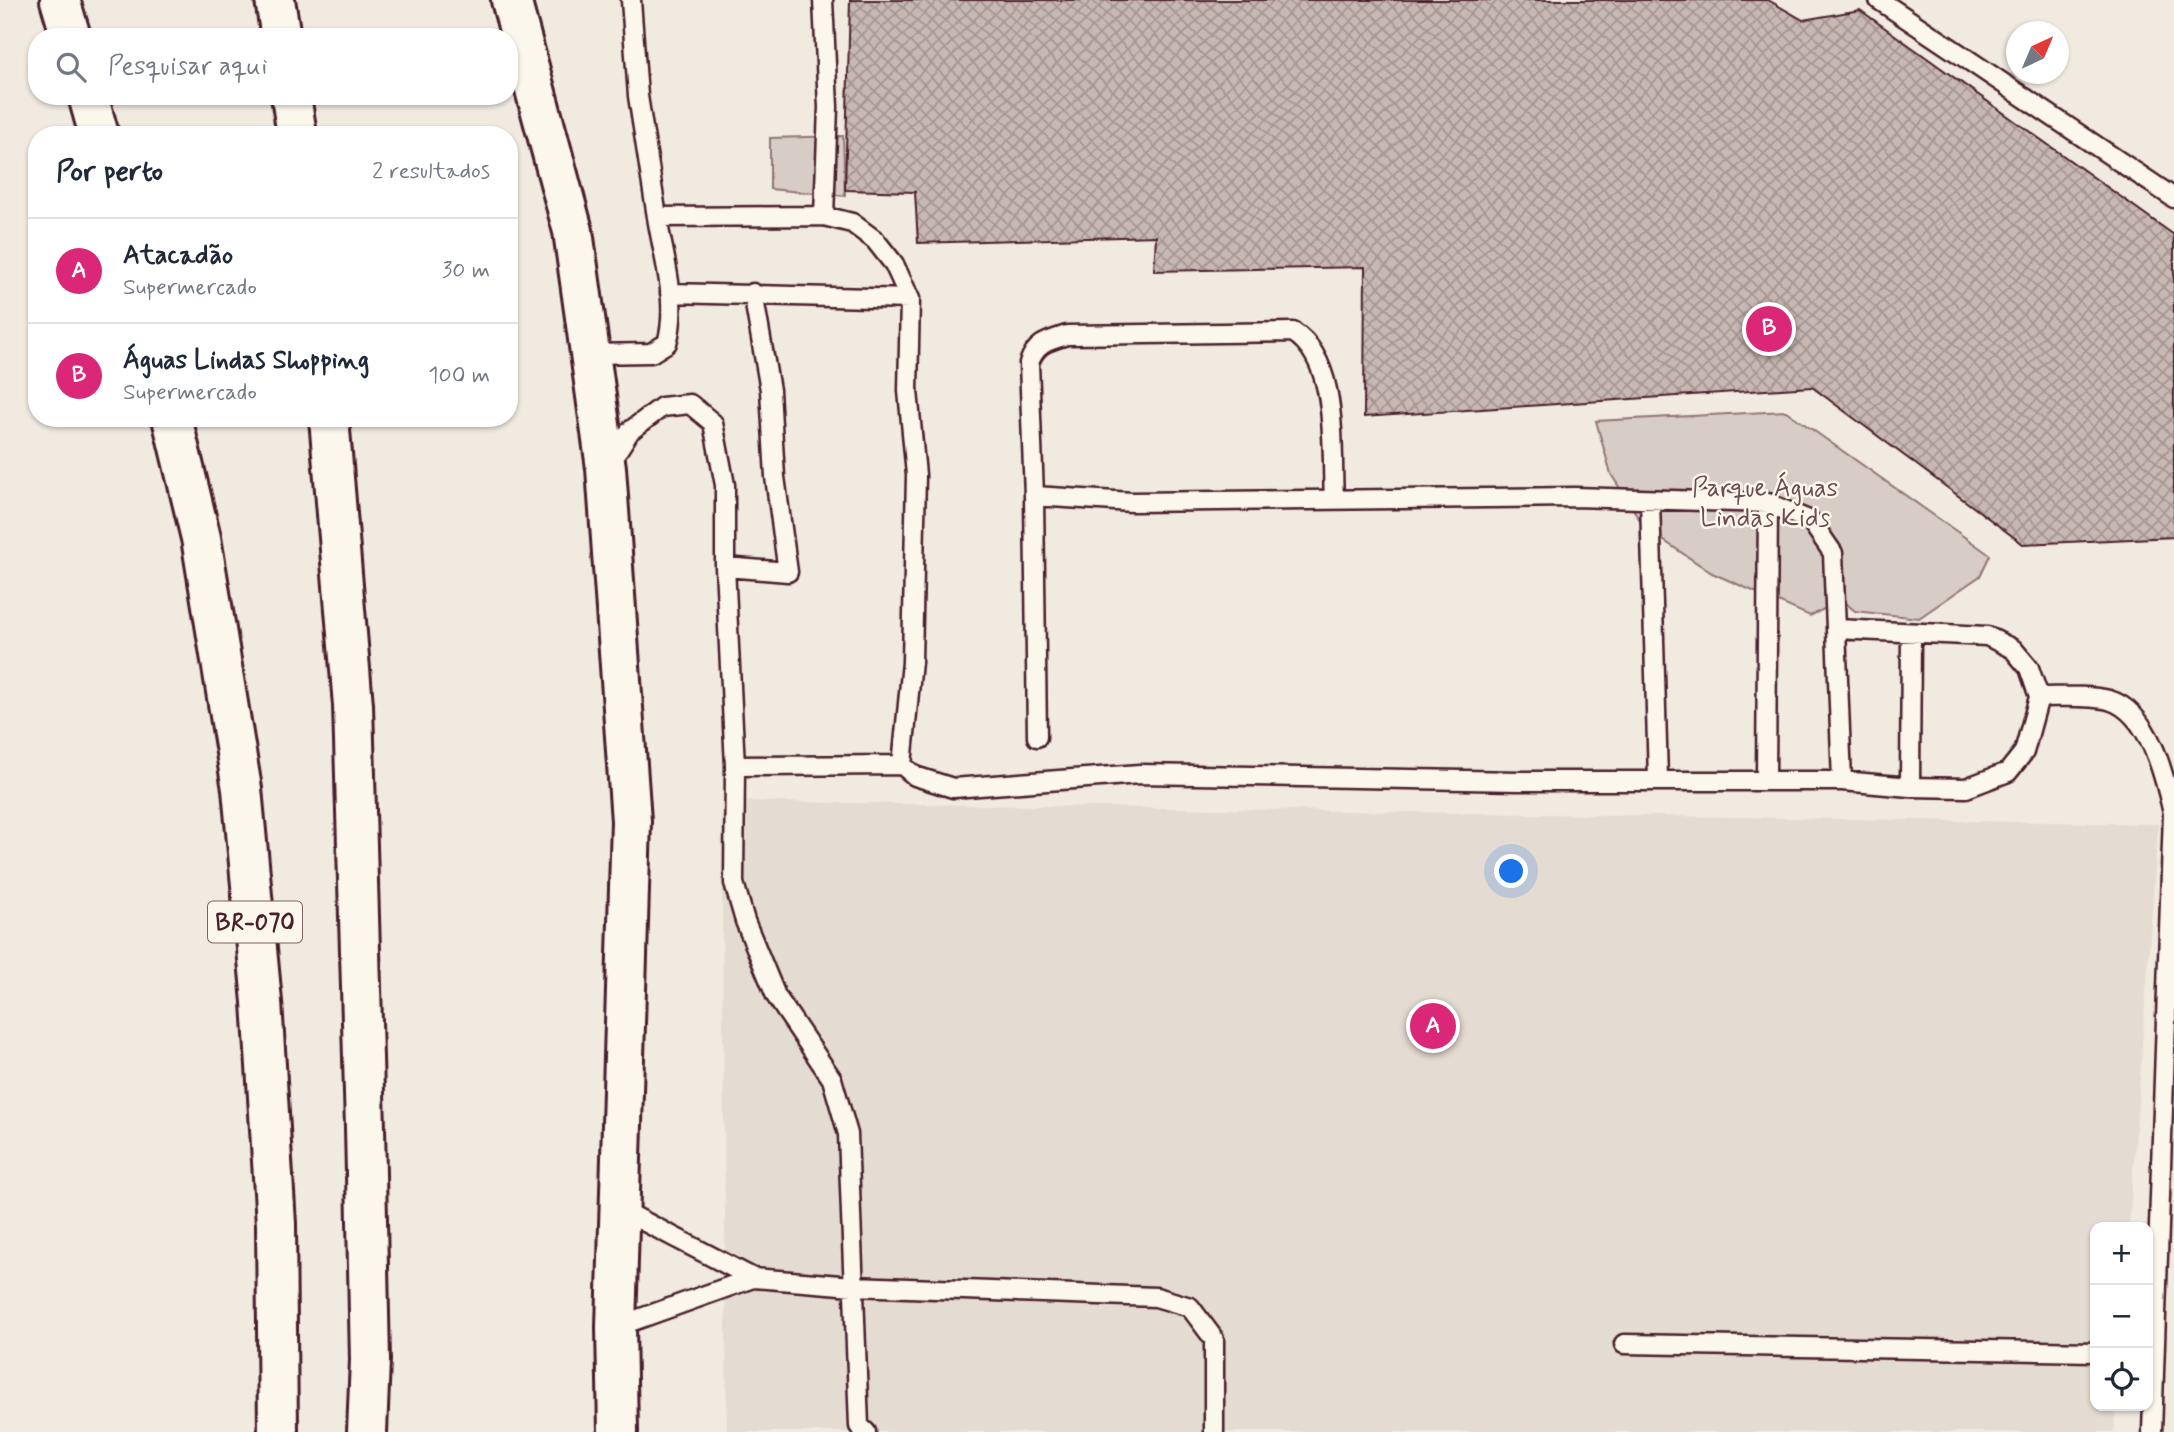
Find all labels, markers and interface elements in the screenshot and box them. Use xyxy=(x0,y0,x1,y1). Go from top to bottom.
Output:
north arrow xyxy=(2006,21,2069,84)
search box xyxy=(28,28,518,105)
icon: search xyxy=(52,48,90,86)
text: Pesquisar aqui xyxy=(108,50,267,84)
text: Por perto xyxy=(56,152,163,191)
text: 2 resultados xyxy=(372,157,490,187)
text: Atacadão xyxy=(123,239,233,273)
text: A xyxy=(71,256,87,286)
text: 30 m xyxy=(442,256,490,286)
text: Supermercado xyxy=(123,273,257,303)
pin: B xyxy=(1746,303,1792,355)
text: Águas Lindas Shopping xyxy=(123,344,369,378)
text: B xyxy=(72,361,86,391)
text: 100 m xyxy=(428,361,490,391)
text: Supermercado xyxy=(123,378,257,408)
park label: Parque Águas Lindas Kids xyxy=(1692,471,1838,536)
your location xyxy=(1494,854,1528,888)
road number: BR-070 xyxy=(208,902,302,942)
pin: A xyxy=(1410,1000,1456,1052)
map controls xyxy=(2090,1222,2153,1411)
button: + xyxy=(2090,1222,2153,1285)
button: − xyxy=(2090,1285,2153,1348)
button: locate xyxy=(2090,1348,2153,1411)

